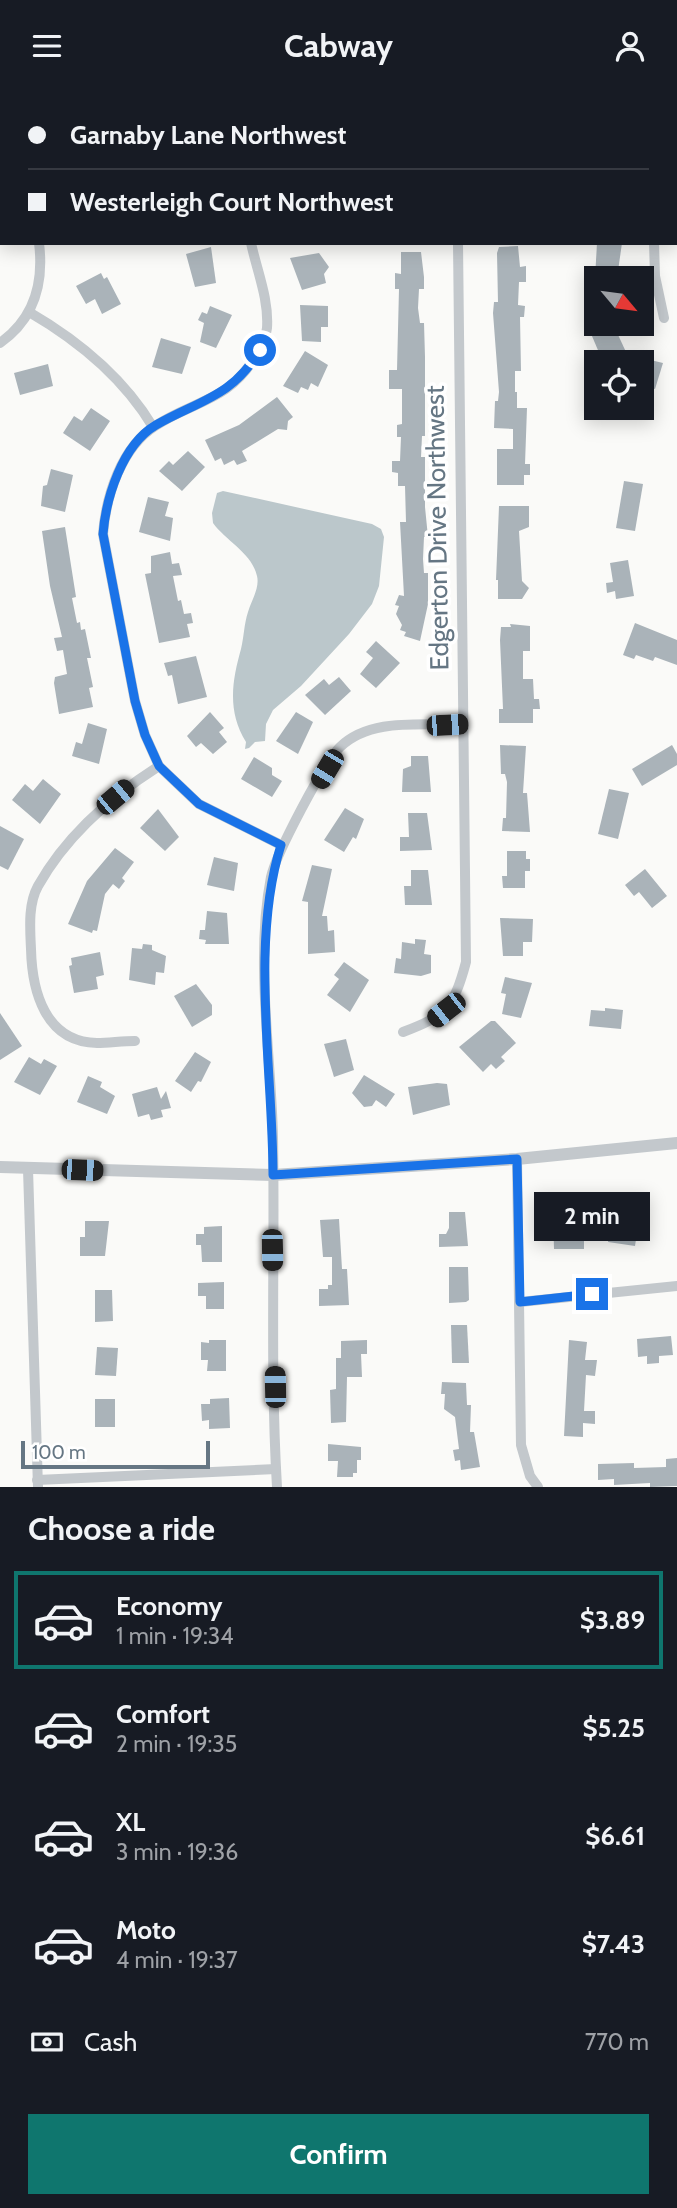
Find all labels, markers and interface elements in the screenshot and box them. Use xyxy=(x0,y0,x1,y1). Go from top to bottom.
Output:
text: Cabway xyxy=(284,26,393,65)
icon: menu xyxy=(28,27,66,65)
icon: person xyxy=(611,27,649,65)
text: Garnaby Lane Northwest xyxy=(70,119,346,151)
text: Westerleigh Court Northwest xyxy=(70,186,393,218)
north arrow xyxy=(584,266,654,336)
map controls xyxy=(584,266,654,420)
route start xyxy=(244,334,276,366)
button: locate xyxy=(584,350,654,420)
street label: Edgerton Drive Northwest xyxy=(419,385,455,671)
car xyxy=(426,713,469,737)
car xyxy=(308,746,347,792)
car xyxy=(93,775,138,819)
car xyxy=(423,989,470,1031)
car xyxy=(61,1159,104,1181)
callout: 2 min xyxy=(534,1193,650,1241)
text: 2 min xyxy=(564,1202,620,1230)
car xyxy=(262,1229,283,1271)
route end xyxy=(576,1278,608,1310)
car xyxy=(265,1366,286,1408)
scale bar xyxy=(21,1438,210,1470)
text: 100 m xyxy=(32,1441,86,1464)
text: Choose a ride xyxy=(28,1509,215,1548)
icon: car xyxy=(32,1589,95,1652)
text: Economy xyxy=(116,1590,222,1622)
text: $3.89 xyxy=(580,1604,645,1636)
text: 1 min · 19:34 xyxy=(116,1622,233,1650)
icon: car xyxy=(32,1697,95,1760)
text: Comfort xyxy=(116,1698,210,1730)
text: $5.25 xyxy=(582,1712,645,1744)
text: 2 min · 19:35 xyxy=(116,1730,237,1758)
icon: car xyxy=(32,1805,95,1868)
text: XL xyxy=(116,1806,145,1838)
text: $6.61 xyxy=(585,1820,645,1852)
text: 3 min · 19:36 xyxy=(116,1838,238,1866)
icon: car xyxy=(32,1913,95,1976)
text: Moto xyxy=(116,1914,176,1946)
text: $7.43 xyxy=(582,1928,645,1960)
text: 4 min · 19:37 xyxy=(116,1946,238,1974)
icon: cash xyxy=(28,2023,66,2061)
text: Cash xyxy=(84,2026,137,2058)
text: 770 m xyxy=(585,2028,649,2056)
button: Confirm xyxy=(28,2114,649,2194)

